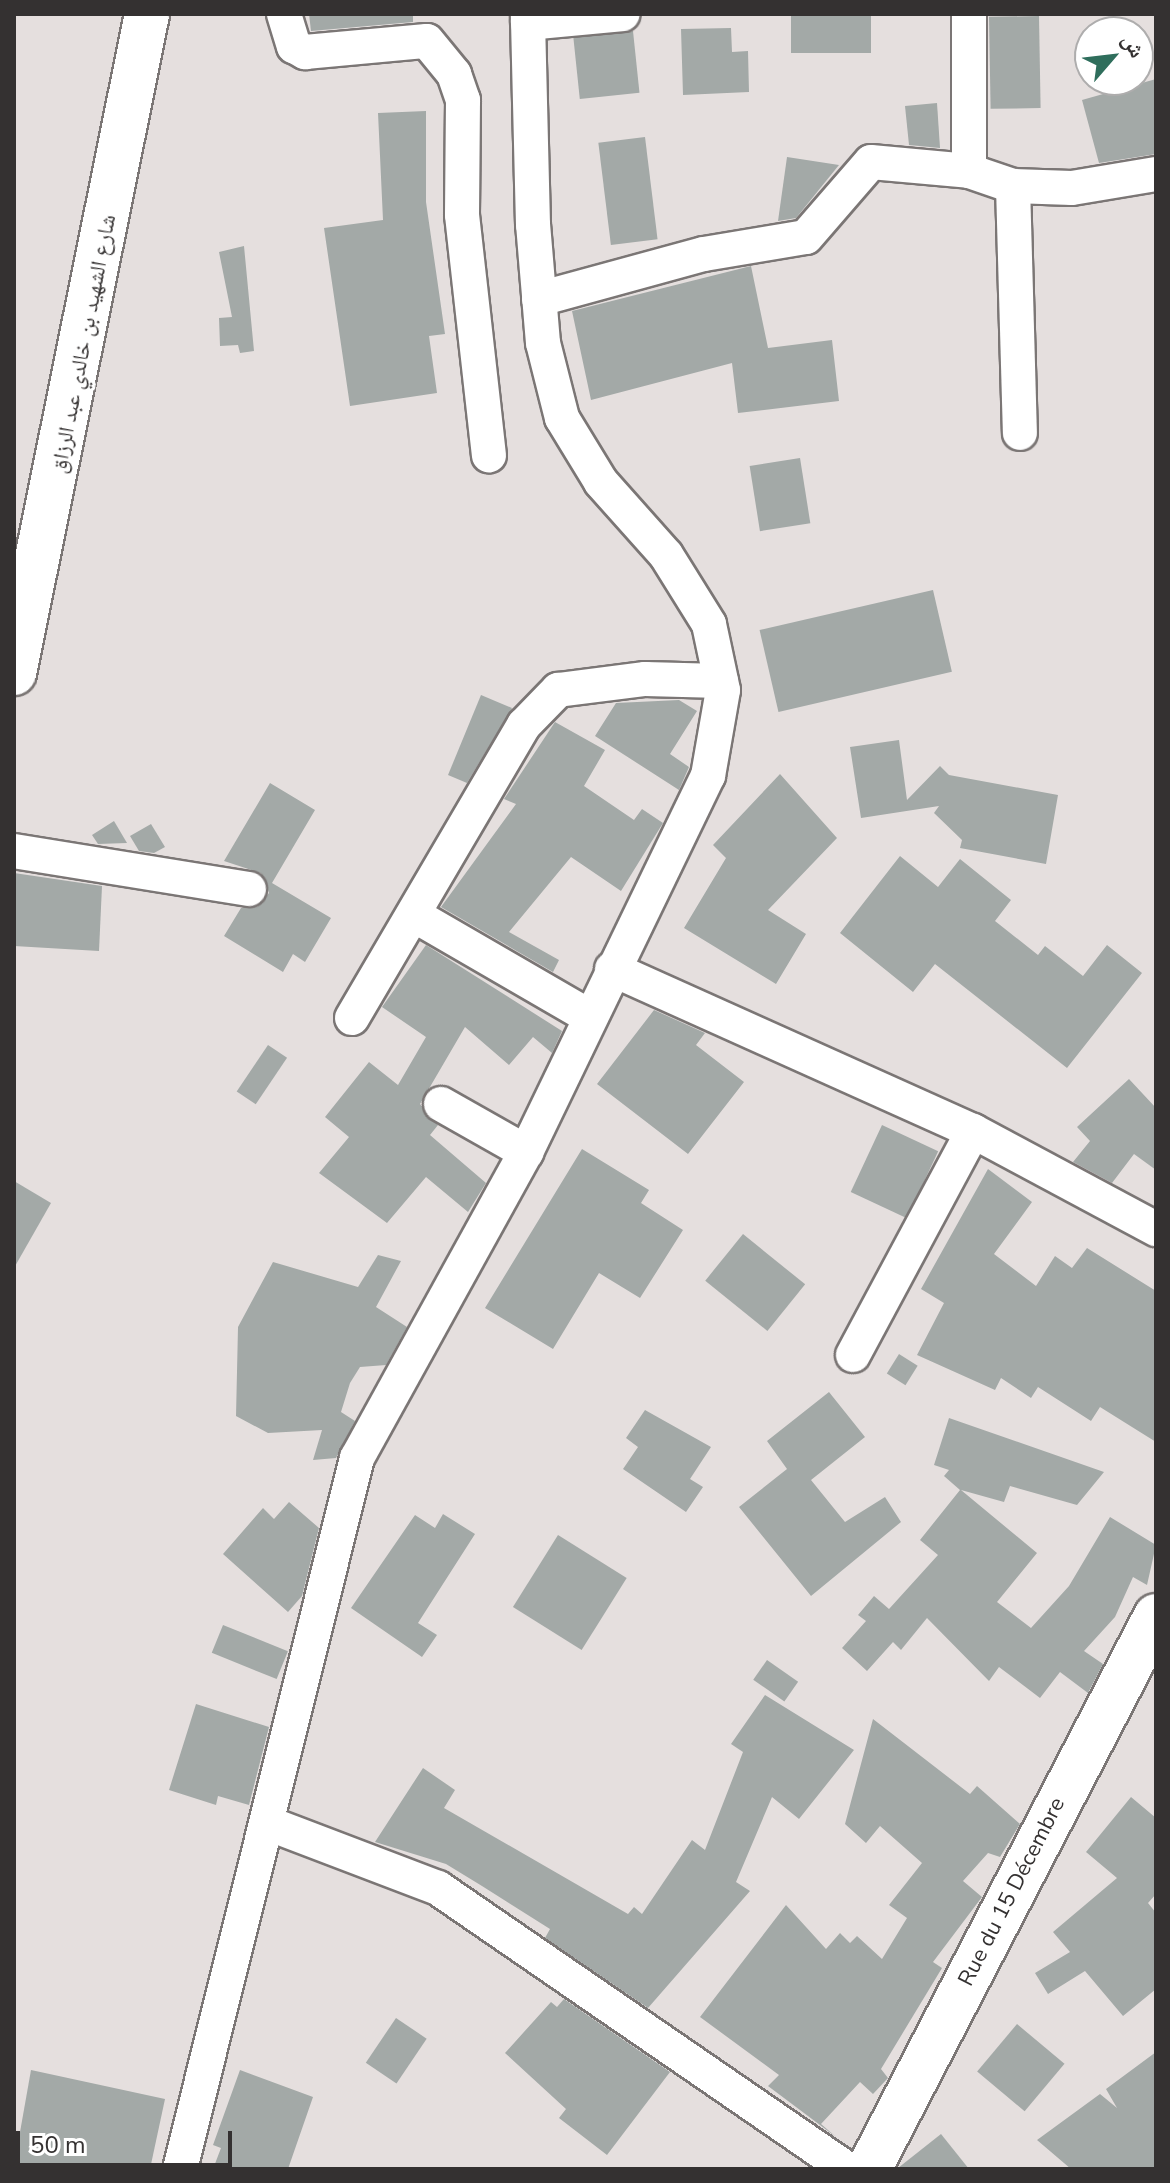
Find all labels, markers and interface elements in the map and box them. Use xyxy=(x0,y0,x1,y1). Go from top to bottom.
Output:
north arrow xyxy=(1074,16,1154,96)
text: ش xyxy=(1115,28,1152,63)
street label: شارع الشهيد بن خالدي عبد الرزاق xyxy=(46,212,122,476)
street label: Rue du 15 Décembre xyxy=(953,1793,1071,1991)
scale bar xyxy=(20,2115,236,2165)
text: 50 m xyxy=(30,2129,86,2161)

